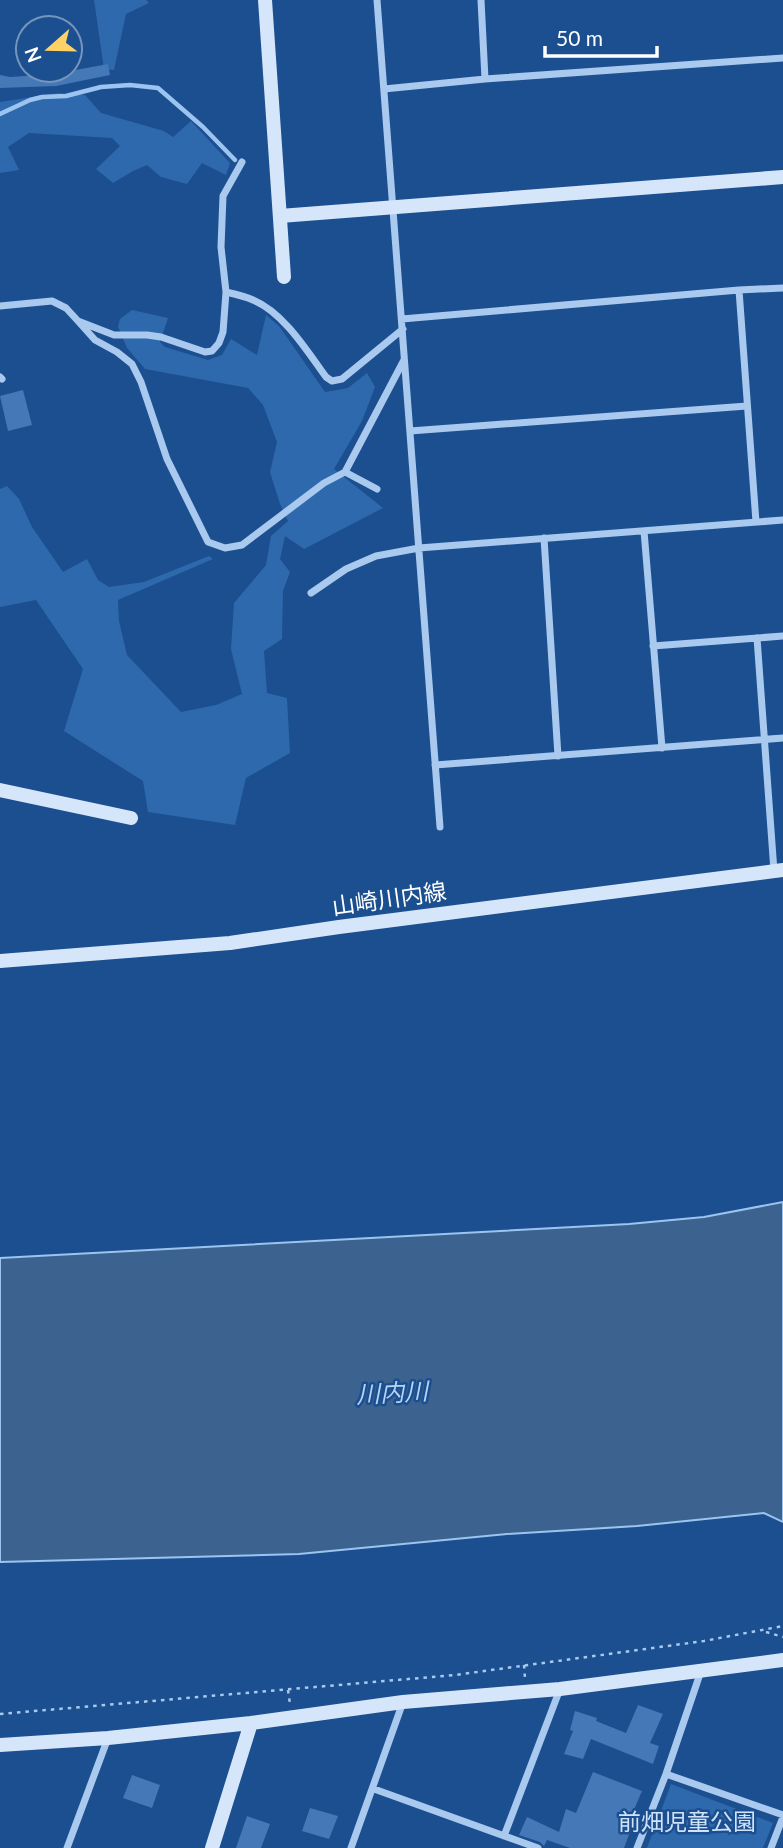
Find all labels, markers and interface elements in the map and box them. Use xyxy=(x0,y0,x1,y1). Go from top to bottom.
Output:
north arrow xyxy=(14,14,84,84)
scale bar xyxy=(545,14,657,58)
text: 50 m xyxy=(556,25,603,50)
text: N xyxy=(19,44,46,66)
street label: 山崎川内線 xyxy=(330,876,448,920)
water label: 川内川 xyxy=(355,1375,432,1408)
park label: 前畑児童公園 xyxy=(618,1807,756,1835)

